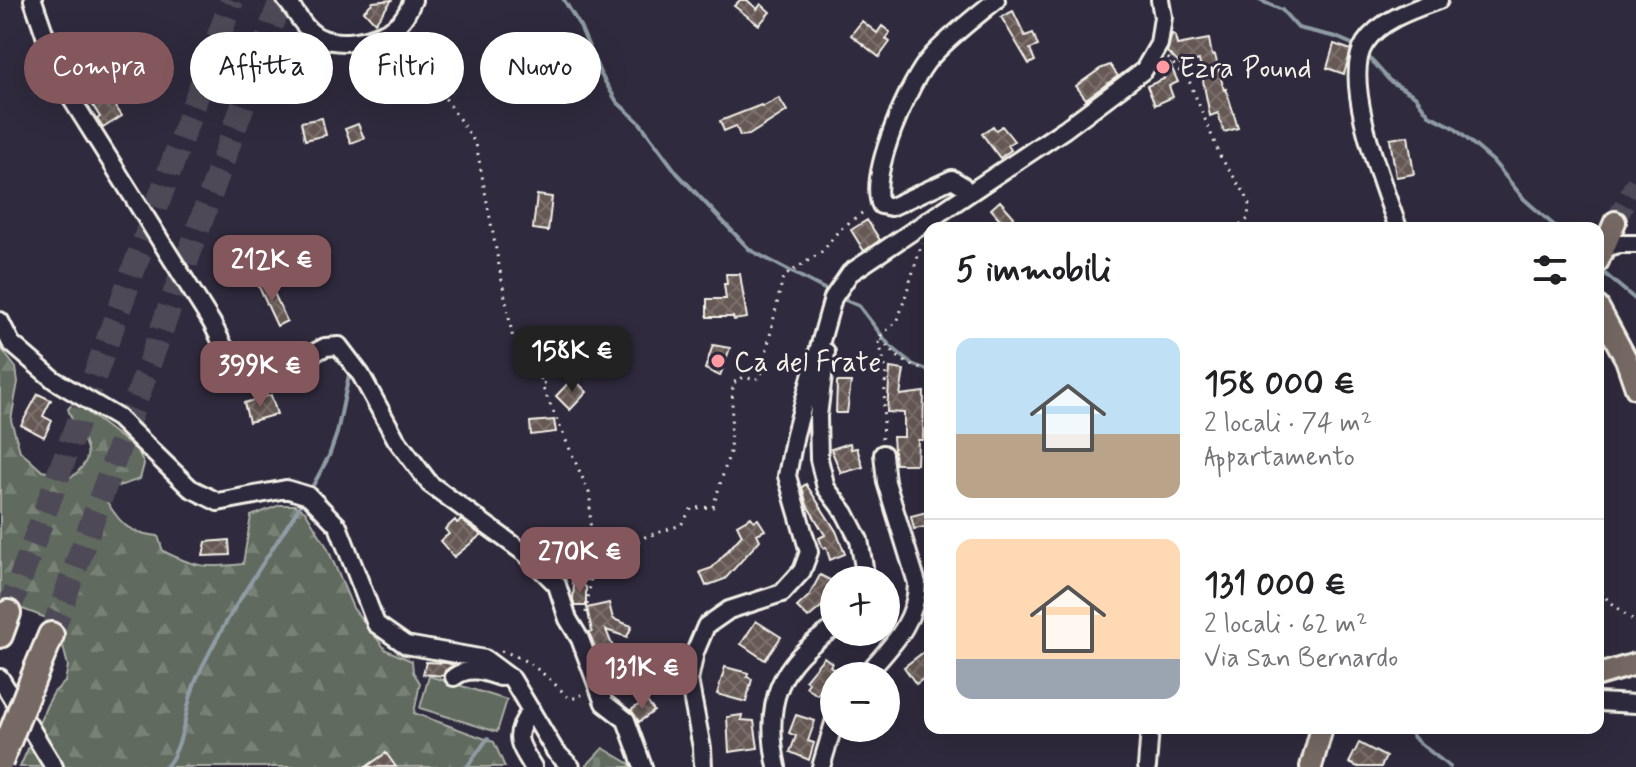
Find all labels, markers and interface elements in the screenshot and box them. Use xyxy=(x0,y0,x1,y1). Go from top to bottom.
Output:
chip: Compra xyxy=(24,32,174,104)
chip: Affitta xyxy=(190,32,333,104)
chip: Filtri xyxy=(349,32,464,104)
chip: Nuovo xyxy=(480,32,601,104)
place label: Ezra Pound xyxy=(1179,51,1312,88)
marker: Ezra Pound xyxy=(1154,58,1172,76)
pin: 212K € xyxy=(207,235,337,303)
text: 212K € xyxy=(231,244,313,278)
text: 5 immobili xyxy=(956,248,1111,293)
icon: filters xyxy=(1528,248,1572,292)
pin: 158K € xyxy=(507,326,637,394)
text: 158K € xyxy=(531,335,613,369)
pin: 399K € xyxy=(195,341,325,409)
place label: Ca del Frate xyxy=(734,345,881,382)
text: 399K € xyxy=(218,350,302,384)
marker: Ca del Frate xyxy=(709,352,727,370)
text: 158 000 € xyxy=(1204,362,1355,407)
icon: home xyxy=(1020,370,1116,466)
text: 2 locali · 74 m² xyxy=(1204,407,1372,441)
text: Appartamento xyxy=(1204,441,1355,475)
pin: 270K € xyxy=(515,527,645,595)
text: 270K € xyxy=(538,536,622,570)
text: 131 000 € xyxy=(1204,563,1346,608)
map controls xyxy=(820,566,900,742)
button: + xyxy=(820,566,900,646)
icon: home xyxy=(1020,571,1116,667)
text: 2 locali · 62 m² xyxy=(1204,608,1367,642)
text: Via San Bernardo xyxy=(1204,642,1398,676)
pin: 131K € xyxy=(577,643,707,711)
text: 131K € xyxy=(604,652,680,686)
button: − xyxy=(820,662,900,742)

